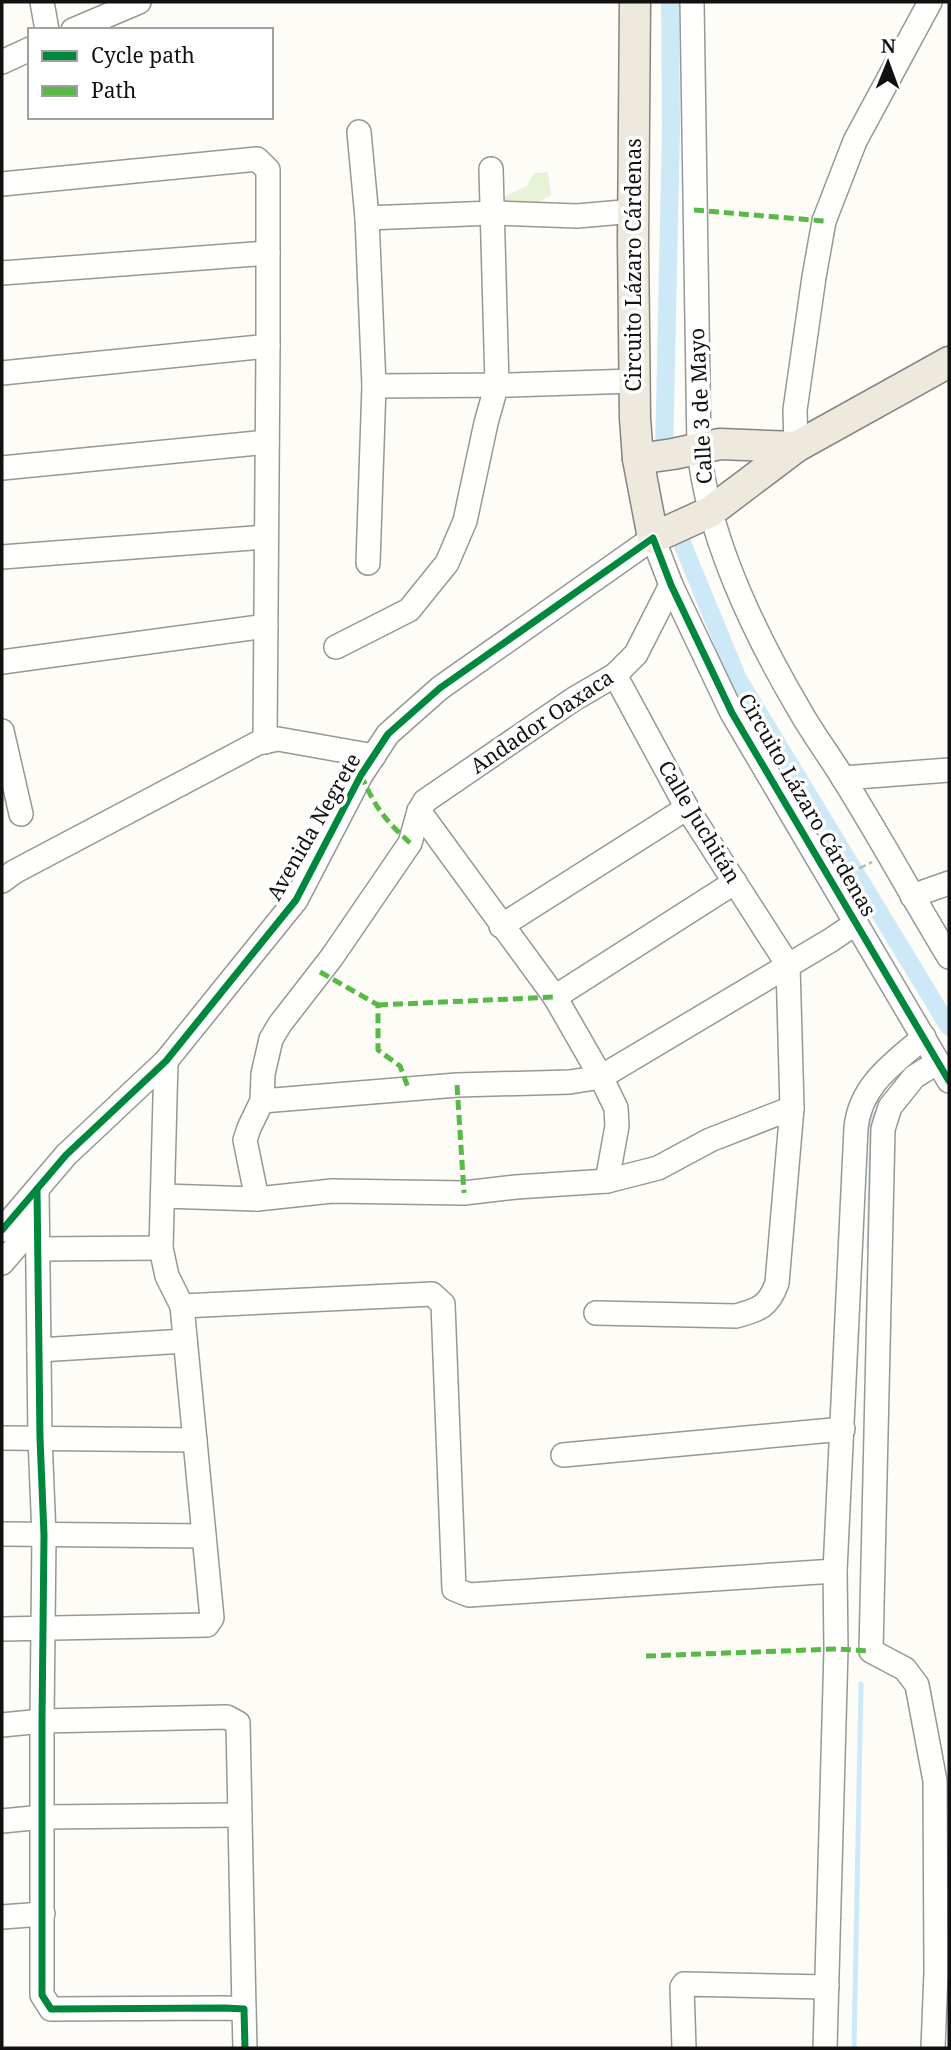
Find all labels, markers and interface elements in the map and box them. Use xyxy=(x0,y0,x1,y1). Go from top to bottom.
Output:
legend xyxy=(28,28,273,119)
north arrow xyxy=(853,28,923,98)
text: N xyxy=(881,33,896,59)
text: Cycle path xyxy=(91,41,195,69)
text: Path xyxy=(91,76,136,104)
street label: Circuito Lázaro Cárdenas xyxy=(619,138,647,392)
street label: Calle 3 de Mayo xyxy=(682,327,718,485)
street label: Andador Oaxaca xyxy=(464,663,618,779)
street label: Circuito Lázaro Cárdenas xyxy=(732,688,883,921)
street label: Avenida Negrete xyxy=(260,748,367,905)
street label: Calle Juchitán xyxy=(652,755,748,888)

